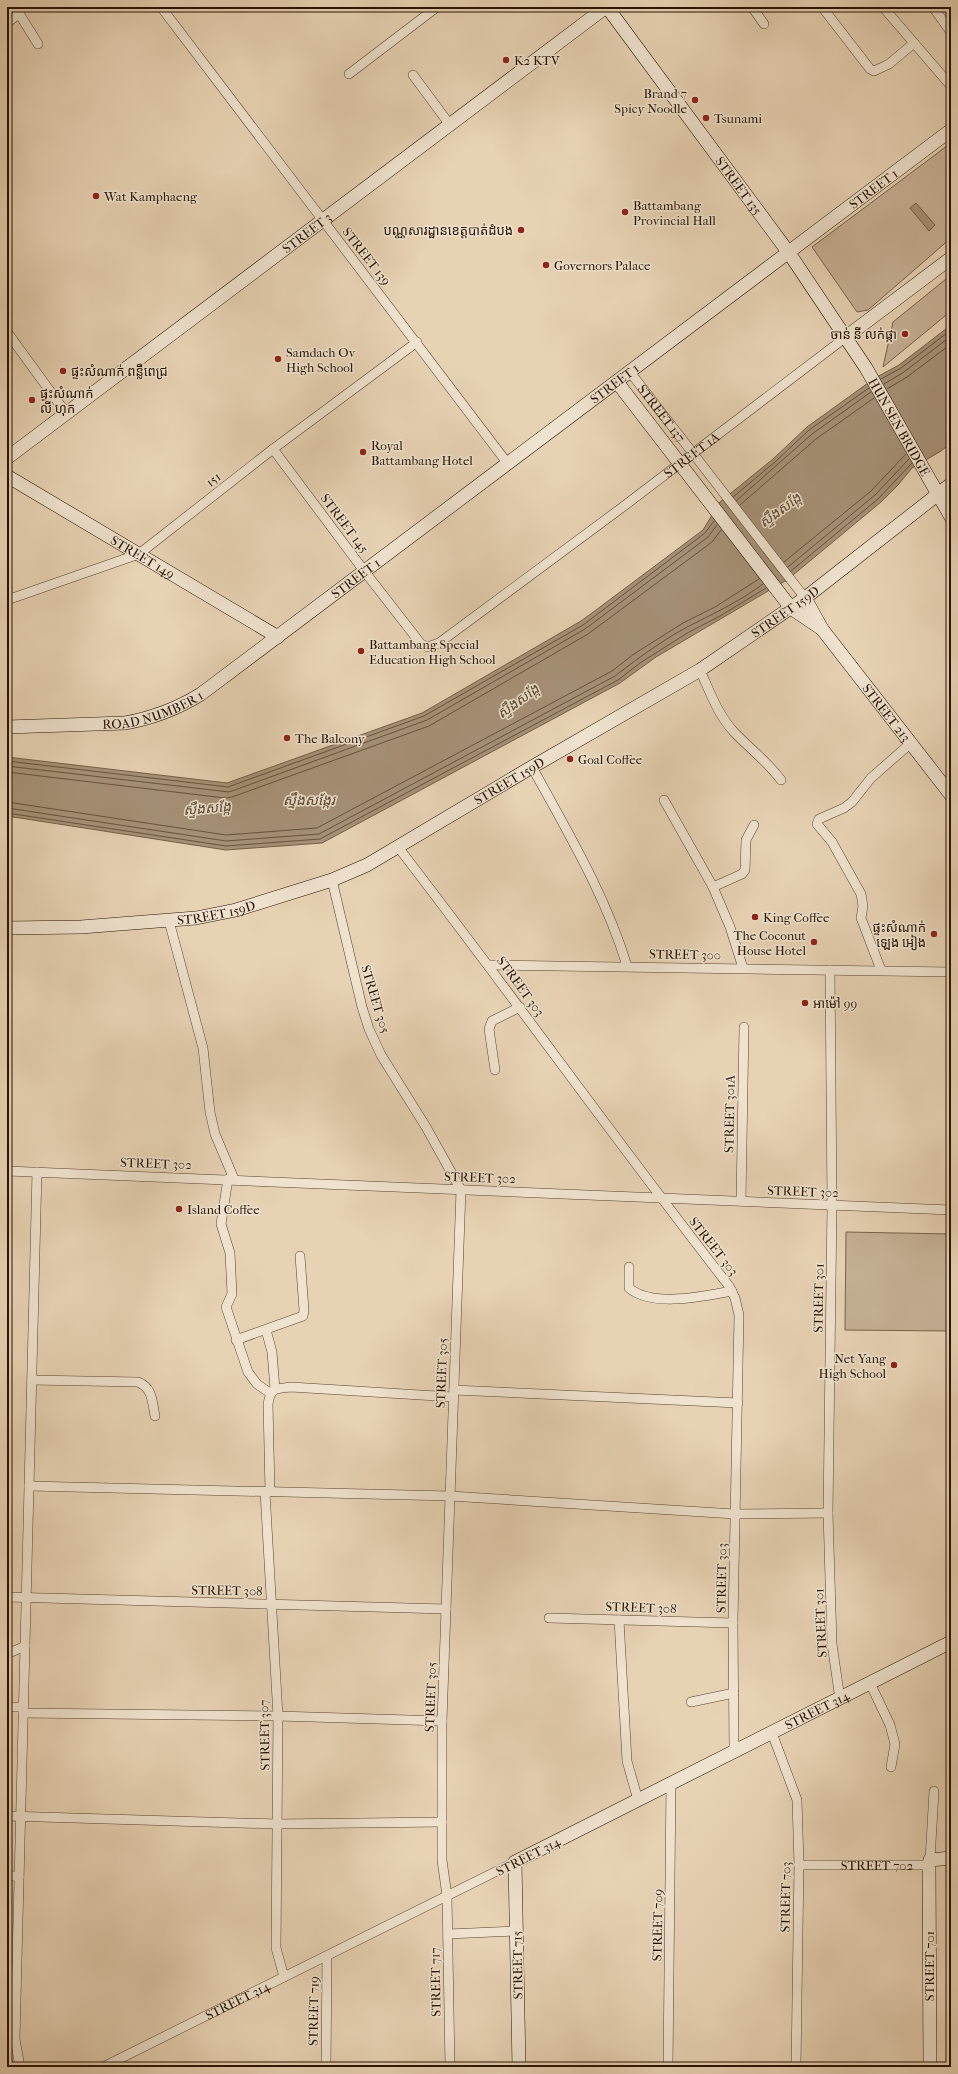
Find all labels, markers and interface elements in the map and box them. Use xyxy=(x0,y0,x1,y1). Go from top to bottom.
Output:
place label: K2 KTV xyxy=(514,53,560,68)
marker: K2 KTV xyxy=(501,55,511,65)
place label: Brand 7 Spicy Noodle xyxy=(614,86,688,116)
marker: Brand 7 Spicy Noodle xyxy=(690,95,700,105)
place label: Tsunami xyxy=(714,111,762,126)
marker: Tsunami xyxy=(701,113,711,123)
street label: STREET 135 xyxy=(712,154,765,218)
street label: STREET 1 xyxy=(846,166,901,212)
place label: Wat Kamphaeng xyxy=(103,189,198,204)
marker: Wat Kamphaeng xyxy=(91,191,101,201)
place label: Battambang Provincial Hall xyxy=(633,198,716,228)
marker: Battambang Provincial Hall xyxy=(620,207,630,217)
street label: STREET 3 xyxy=(279,209,334,256)
place label: បណ្ណសារដ្ឋានខេត្តបាត់ដំបង xyxy=(384,223,513,239)
street label: STREET 139 xyxy=(339,224,394,288)
marker: បណ្ណសារដ្ឋានខេត្តបាត់ដំបង xyxy=(516,225,526,235)
place label: Governors Palace xyxy=(554,258,651,273)
marker: Governors Palace xyxy=(541,260,551,270)
place label: ចាន់ នី លក់ផ្កា xyxy=(831,326,897,343)
marker: ចាន់ នី លក់ផ្កា xyxy=(900,329,910,339)
place label: Samdach Ov High School xyxy=(286,345,356,375)
marker: Samdach Ov High School xyxy=(273,354,283,364)
street label: STREET 1 xyxy=(587,360,642,407)
place label: ផ្ទះសំណាក់ ពន្លឺពេជ្រ xyxy=(71,363,168,380)
marker: ផ្ទះសំណាក់ ពន្លឺពេជ្រ xyxy=(58,366,68,376)
street label: HUN SEN BRIDGE xyxy=(865,375,933,479)
street label: STREET 137 xyxy=(634,382,688,445)
place label: ផ្ទះសំណាក់ លី ហុក xyxy=(40,386,93,416)
marker: ផ្ទះសំណាក់ លី ហុក xyxy=(27,395,37,405)
street label: STREET 1A xyxy=(661,429,723,481)
place label: Royal Battambang Hotel xyxy=(371,438,473,468)
marker: Royal Battambang Hotel xyxy=(358,447,368,457)
street label: 151 xyxy=(203,469,224,490)
water label: ស្ទឹងសង្កែ xyxy=(756,489,805,532)
street label: STREET 145 xyxy=(318,491,372,556)
street label: STREET 149 xyxy=(108,532,177,582)
street label: STREET 1 xyxy=(328,555,383,601)
street label: STREET 159D xyxy=(749,583,822,641)
place label: Battambang Special Education High School xyxy=(369,637,496,667)
marker: Battambang Special Education High School xyxy=(356,646,366,656)
water label: ស្ទឹងសង្កែ xyxy=(494,680,543,723)
street label: STREET 213 xyxy=(859,681,914,745)
street label: ROAD NUMBER 1 xyxy=(102,688,206,732)
place label: The Balcony xyxy=(295,731,366,746)
marker: The Balcony xyxy=(282,733,292,743)
place label: Goal Coffee xyxy=(578,752,643,767)
street label: STREET 159D xyxy=(471,754,547,808)
marker: Goal Coffee xyxy=(565,754,575,764)
water label: ស្ទឹងសង្កែរ xyxy=(283,791,337,809)
water label: ស្ទឹងសង្កែ xyxy=(182,797,232,819)
street label: STREET 159D xyxy=(176,897,257,927)
place label: King Coffee xyxy=(763,910,830,925)
marker: King Coffee xyxy=(750,912,760,922)
place label: ផ្ទះសំណាក់ ឡេង អៀង xyxy=(873,920,926,951)
place label: The Coconut House Hotel xyxy=(734,928,806,958)
marker: ផ្ទះសំណាក់ ឡេង អៀង xyxy=(929,929,939,939)
marker: The Coconut House Hotel xyxy=(809,937,819,947)
street label: STREET 300 xyxy=(649,946,721,963)
street label: STREET 303 xyxy=(494,954,547,1019)
street label: STREET 305 xyxy=(358,963,393,1035)
place label: អាម៉ៅ 99 xyxy=(813,996,857,1011)
marker: អាម៉ៅ 99 xyxy=(800,998,810,1008)
street label: STREET 301A xyxy=(721,1074,738,1153)
street label: STREET 302 xyxy=(120,1155,192,1172)
street label: STREET 302 xyxy=(444,1169,516,1186)
street label: STREET 302 xyxy=(767,1183,839,1200)
place label: Island Coffee xyxy=(187,1202,260,1217)
marker: Island Coffee xyxy=(174,1204,184,1214)
street label: STREET 303 xyxy=(686,1214,741,1279)
street label: STREET 301 xyxy=(810,1263,827,1333)
street label: STREET 305 xyxy=(433,1337,450,1408)
place label: Net Yang High School xyxy=(819,1351,887,1381)
marker: Net Yang High School xyxy=(889,1360,899,1370)
street label: STREET 303 xyxy=(713,1543,730,1613)
street label: STREET 308 xyxy=(191,1582,263,1599)
street label: STREET 301 xyxy=(811,1588,830,1658)
street label: STREET 308 xyxy=(605,1599,677,1616)
street label: STREET 305 xyxy=(422,1661,439,1732)
street label: STREET 314 xyxy=(782,1688,852,1733)
street label: STREET 307 xyxy=(256,1699,273,1771)
street label: STREET 314 xyxy=(494,1834,563,1879)
street label: STREET 702 xyxy=(841,1858,914,1873)
street label: STREET 703 xyxy=(777,1861,794,1933)
street label: STREET 709 xyxy=(649,1888,666,1961)
street label: STREET 715 xyxy=(509,1930,526,2000)
street label: STREET 701 xyxy=(922,1931,937,2001)
street label: STREET 717 xyxy=(427,1947,444,2017)
street label: STREET 719 xyxy=(305,1976,322,2046)
street label: STREET 314 xyxy=(203,1978,272,2023)

